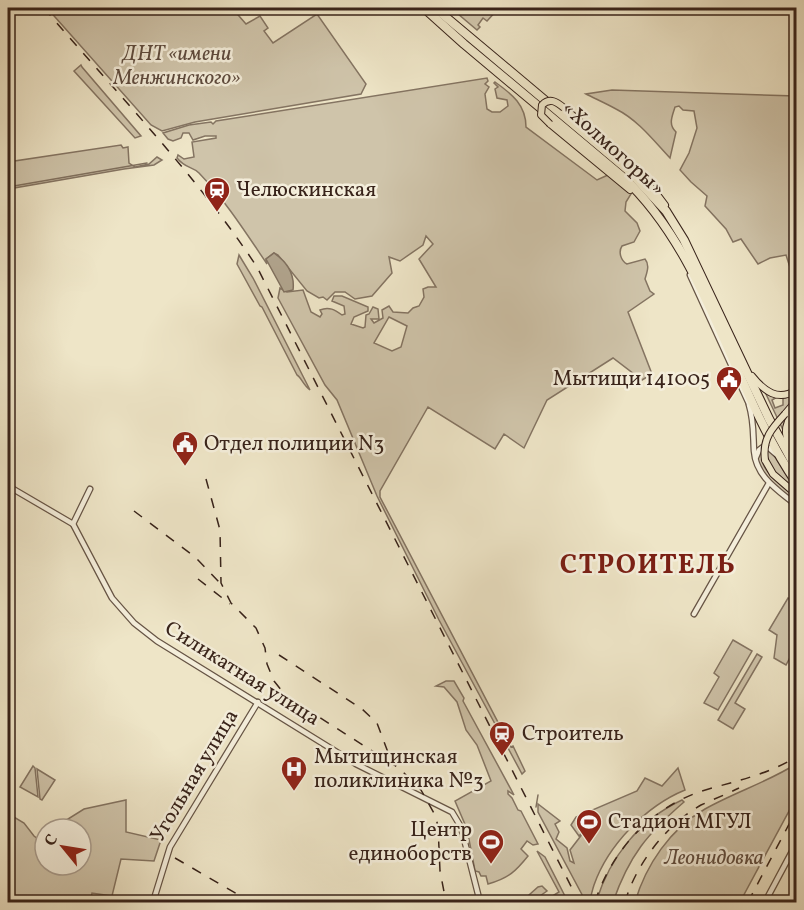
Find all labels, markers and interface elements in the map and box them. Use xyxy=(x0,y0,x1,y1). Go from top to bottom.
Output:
park label: ДНТ «имени Менжинского» xyxy=(113,40,240,93)
street label: «Холмогоры» xyxy=(555,95,671,203)
station icon: Челюскинская xyxy=(202,175,232,213)
place label: Челюскинская xyxy=(236,176,376,205)
public building icon: Мытищи 141005 xyxy=(714,364,744,402)
place label: Мытищи 141005 xyxy=(553,365,710,394)
public building icon: Отдел полиции N3 xyxy=(170,429,200,467)
place label: Отдел полиции N3 xyxy=(204,430,384,459)
district label: СТРОИТЕЛЬ xyxy=(560,547,736,585)
street label: Силикатная улица xyxy=(159,614,325,734)
street label: Угольная улица xyxy=(144,704,246,848)
station icon: Строитель xyxy=(487,719,517,757)
place label: Строитель xyxy=(522,720,624,749)
place label: Мытищинская поликлиника №3 xyxy=(314,743,484,796)
hospital icon: Мытищинская поликлиника №3 xyxy=(279,754,309,792)
sports icon: Стадион МГУЛ xyxy=(574,807,604,845)
place label: Стадион МГУЛ xyxy=(608,808,752,837)
place label: Центр единоборств xyxy=(348,816,472,869)
north arrow xyxy=(33,817,93,877)
sports icon: Центр единоборств xyxy=(476,827,506,865)
text: С xyxy=(40,831,64,850)
park label: Леонидовка xyxy=(663,844,764,873)

